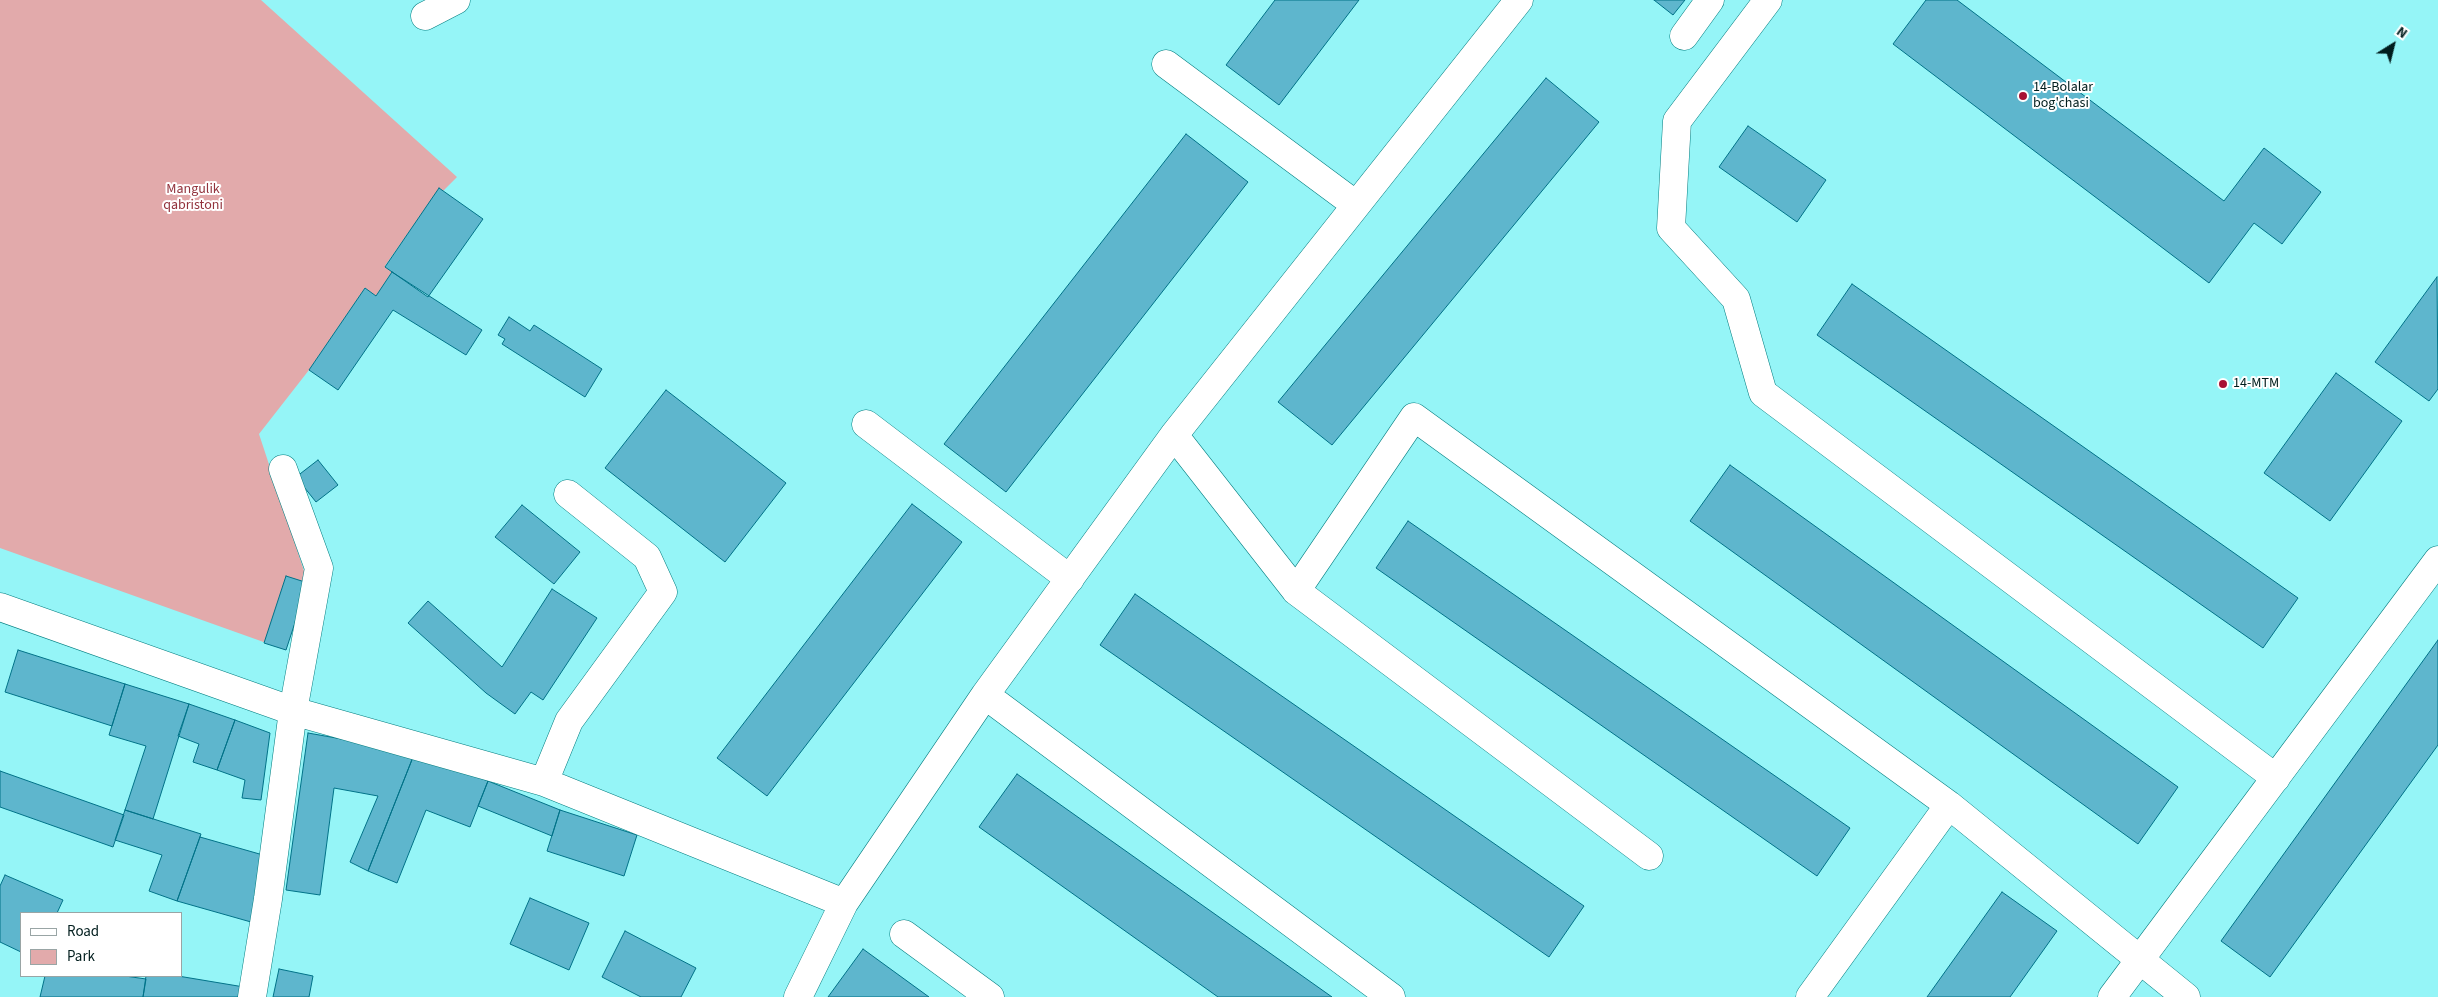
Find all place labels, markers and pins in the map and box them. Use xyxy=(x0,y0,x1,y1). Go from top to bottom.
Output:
place label: 14-Bolalar bog'chasi xyxy=(2033,80,2093,112)
marker: 14-Bolalar bog'chasi xyxy=(2017,90,2029,102)
place label: 14-МТМ xyxy=(2233,376,2279,392)
marker: 14-МТМ xyxy=(2217,378,2229,390)

